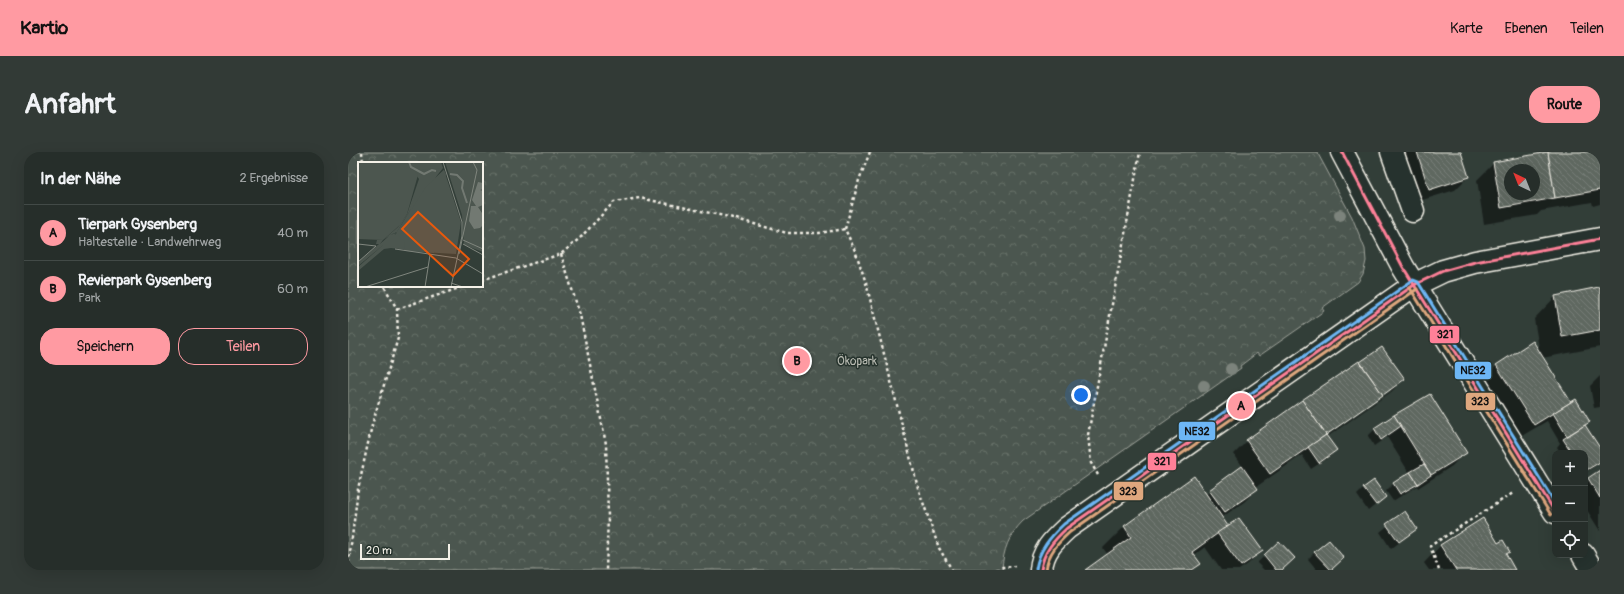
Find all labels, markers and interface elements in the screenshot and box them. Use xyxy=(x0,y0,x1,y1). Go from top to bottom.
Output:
text: Kartio xyxy=(20,16,68,40)
text: Karte xyxy=(1450,20,1483,37)
text: Ebenen xyxy=(1505,20,1548,37)
text: Teilen xyxy=(1570,20,1604,37)
button: Route xyxy=(1529,86,1600,123)
text: Anfahrt xyxy=(24,87,116,122)
inset map xyxy=(358,162,483,287)
north arrow xyxy=(1504,164,1540,200)
text: In der Nähe xyxy=(40,168,121,189)
text: 2 Ergebnisse xyxy=(239,170,308,186)
text: Tierpark Gysenberg xyxy=(78,215,197,234)
text: A xyxy=(49,225,57,241)
text: 40 m xyxy=(277,225,308,241)
text: Haltestelle · Landwehrweg xyxy=(78,234,221,250)
text: Revierpark Gysenberg xyxy=(78,271,211,290)
text: B xyxy=(49,281,57,297)
text: 60 m xyxy=(277,281,308,297)
text: Park xyxy=(78,290,101,306)
line badge: 321 xyxy=(1429,325,1460,344)
button: Speichern xyxy=(40,328,170,365)
button: Teilen xyxy=(178,328,308,365)
text: 321 xyxy=(1437,328,1453,341)
pin: B xyxy=(784,346,810,376)
park label: Ökopark xyxy=(837,353,877,369)
line badge: NE32 xyxy=(1454,361,1492,380)
text: NE32 xyxy=(1460,364,1486,377)
your location xyxy=(1071,385,1091,405)
pin: A xyxy=(1228,391,1254,421)
line badge: 323 xyxy=(1465,392,1496,411)
text: 323 xyxy=(1471,395,1489,408)
line badge: NE32 xyxy=(1178,421,1216,441)
text: NE32 xyxy=(1184,425,1210,438)
map controls xyxy=(1552,450,1588,558)
button: + xyxy=(1552,450,1588,486)
line badge: 321 xyxy=(1147,452,1177,471)
text: 321 xyxy=(1154,455,1170,468)
line badge: 323 xyxy=(1113,481,1144,501)
text: 323 xyxy=(1119,485,1137,498)
button: − xyxy=(1552,486,1588,522)
button: locate xyxy=(1552,522,1588,558)
scale bar xyxy=(360,542,450,561)
text: 20 m xyxy=(366,544,392,557)

